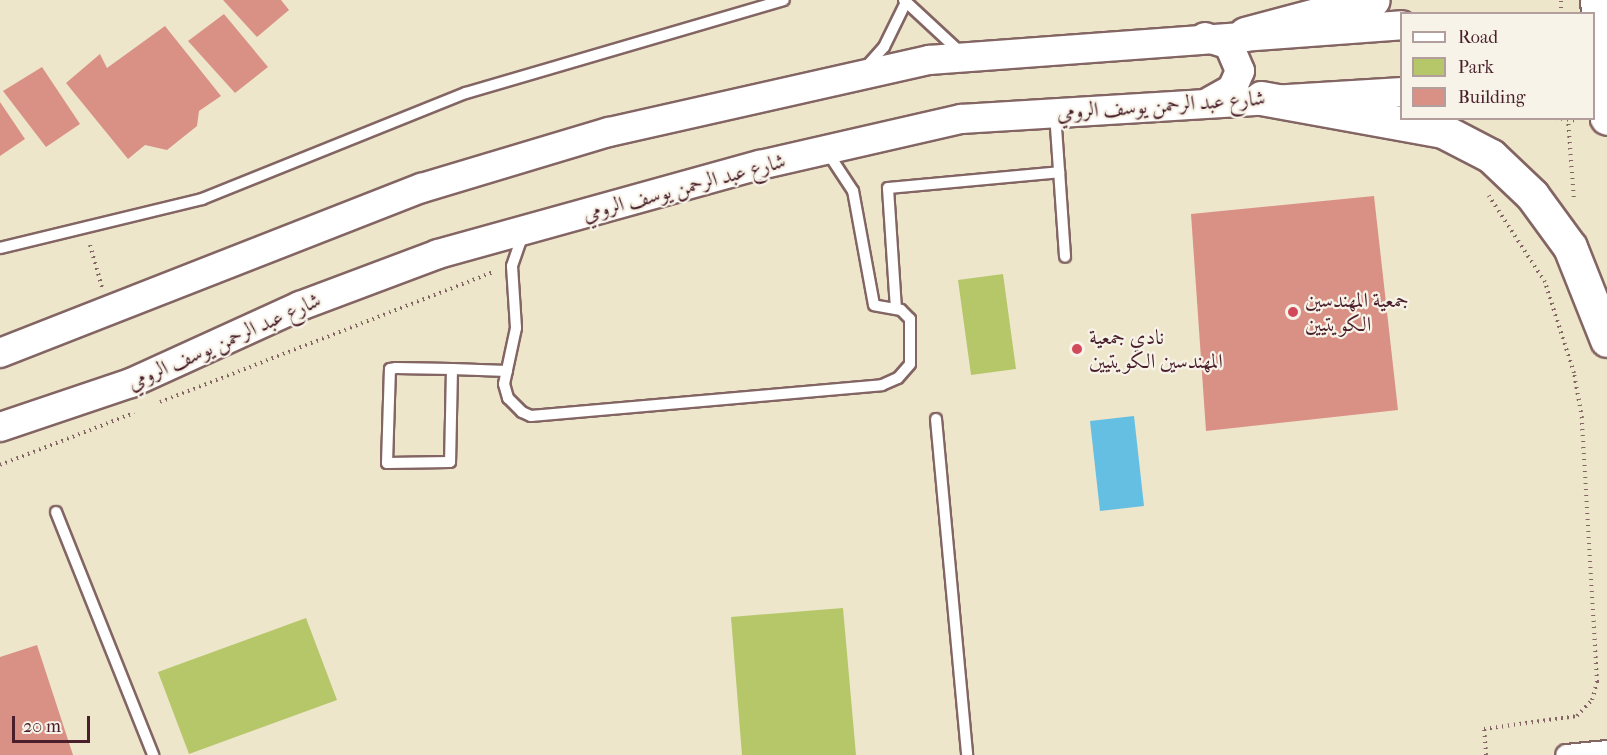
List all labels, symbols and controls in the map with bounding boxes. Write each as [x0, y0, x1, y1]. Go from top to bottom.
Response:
legend [1400, 12, 1595, 120]
text: Road [1458, 27, 1498, 48]
text: Park [1458, 57, 1494, 78]
street label: شارع عبد الرحمن يوسف الرومي [1056, 85, 1266, 125]
text: Building [1458, 87, 1525, 108]
street label: شارع عبد الرحمن يوسف الرومي [580, 148, 788, 226]
street label: شارع عبد الرحمن يوسف الرومي [123, 287, 325, 395]
place label: جمعية المهندسين الكويتيين [1305, 287, 1409, 337]
marker: جمعية المهندسين الكويتيين [1286, 305, 1300, 319]
place label: نادي جمعية المهندسين الكويتيين [1089, 324, 1223, 374]
marker: نادي جمعية المهندسين الكويتيين [1070, 342, 1084, 356]
scale bar [15, 704, 93, 742]
text: 20 m [23, 716, 61, 737]

